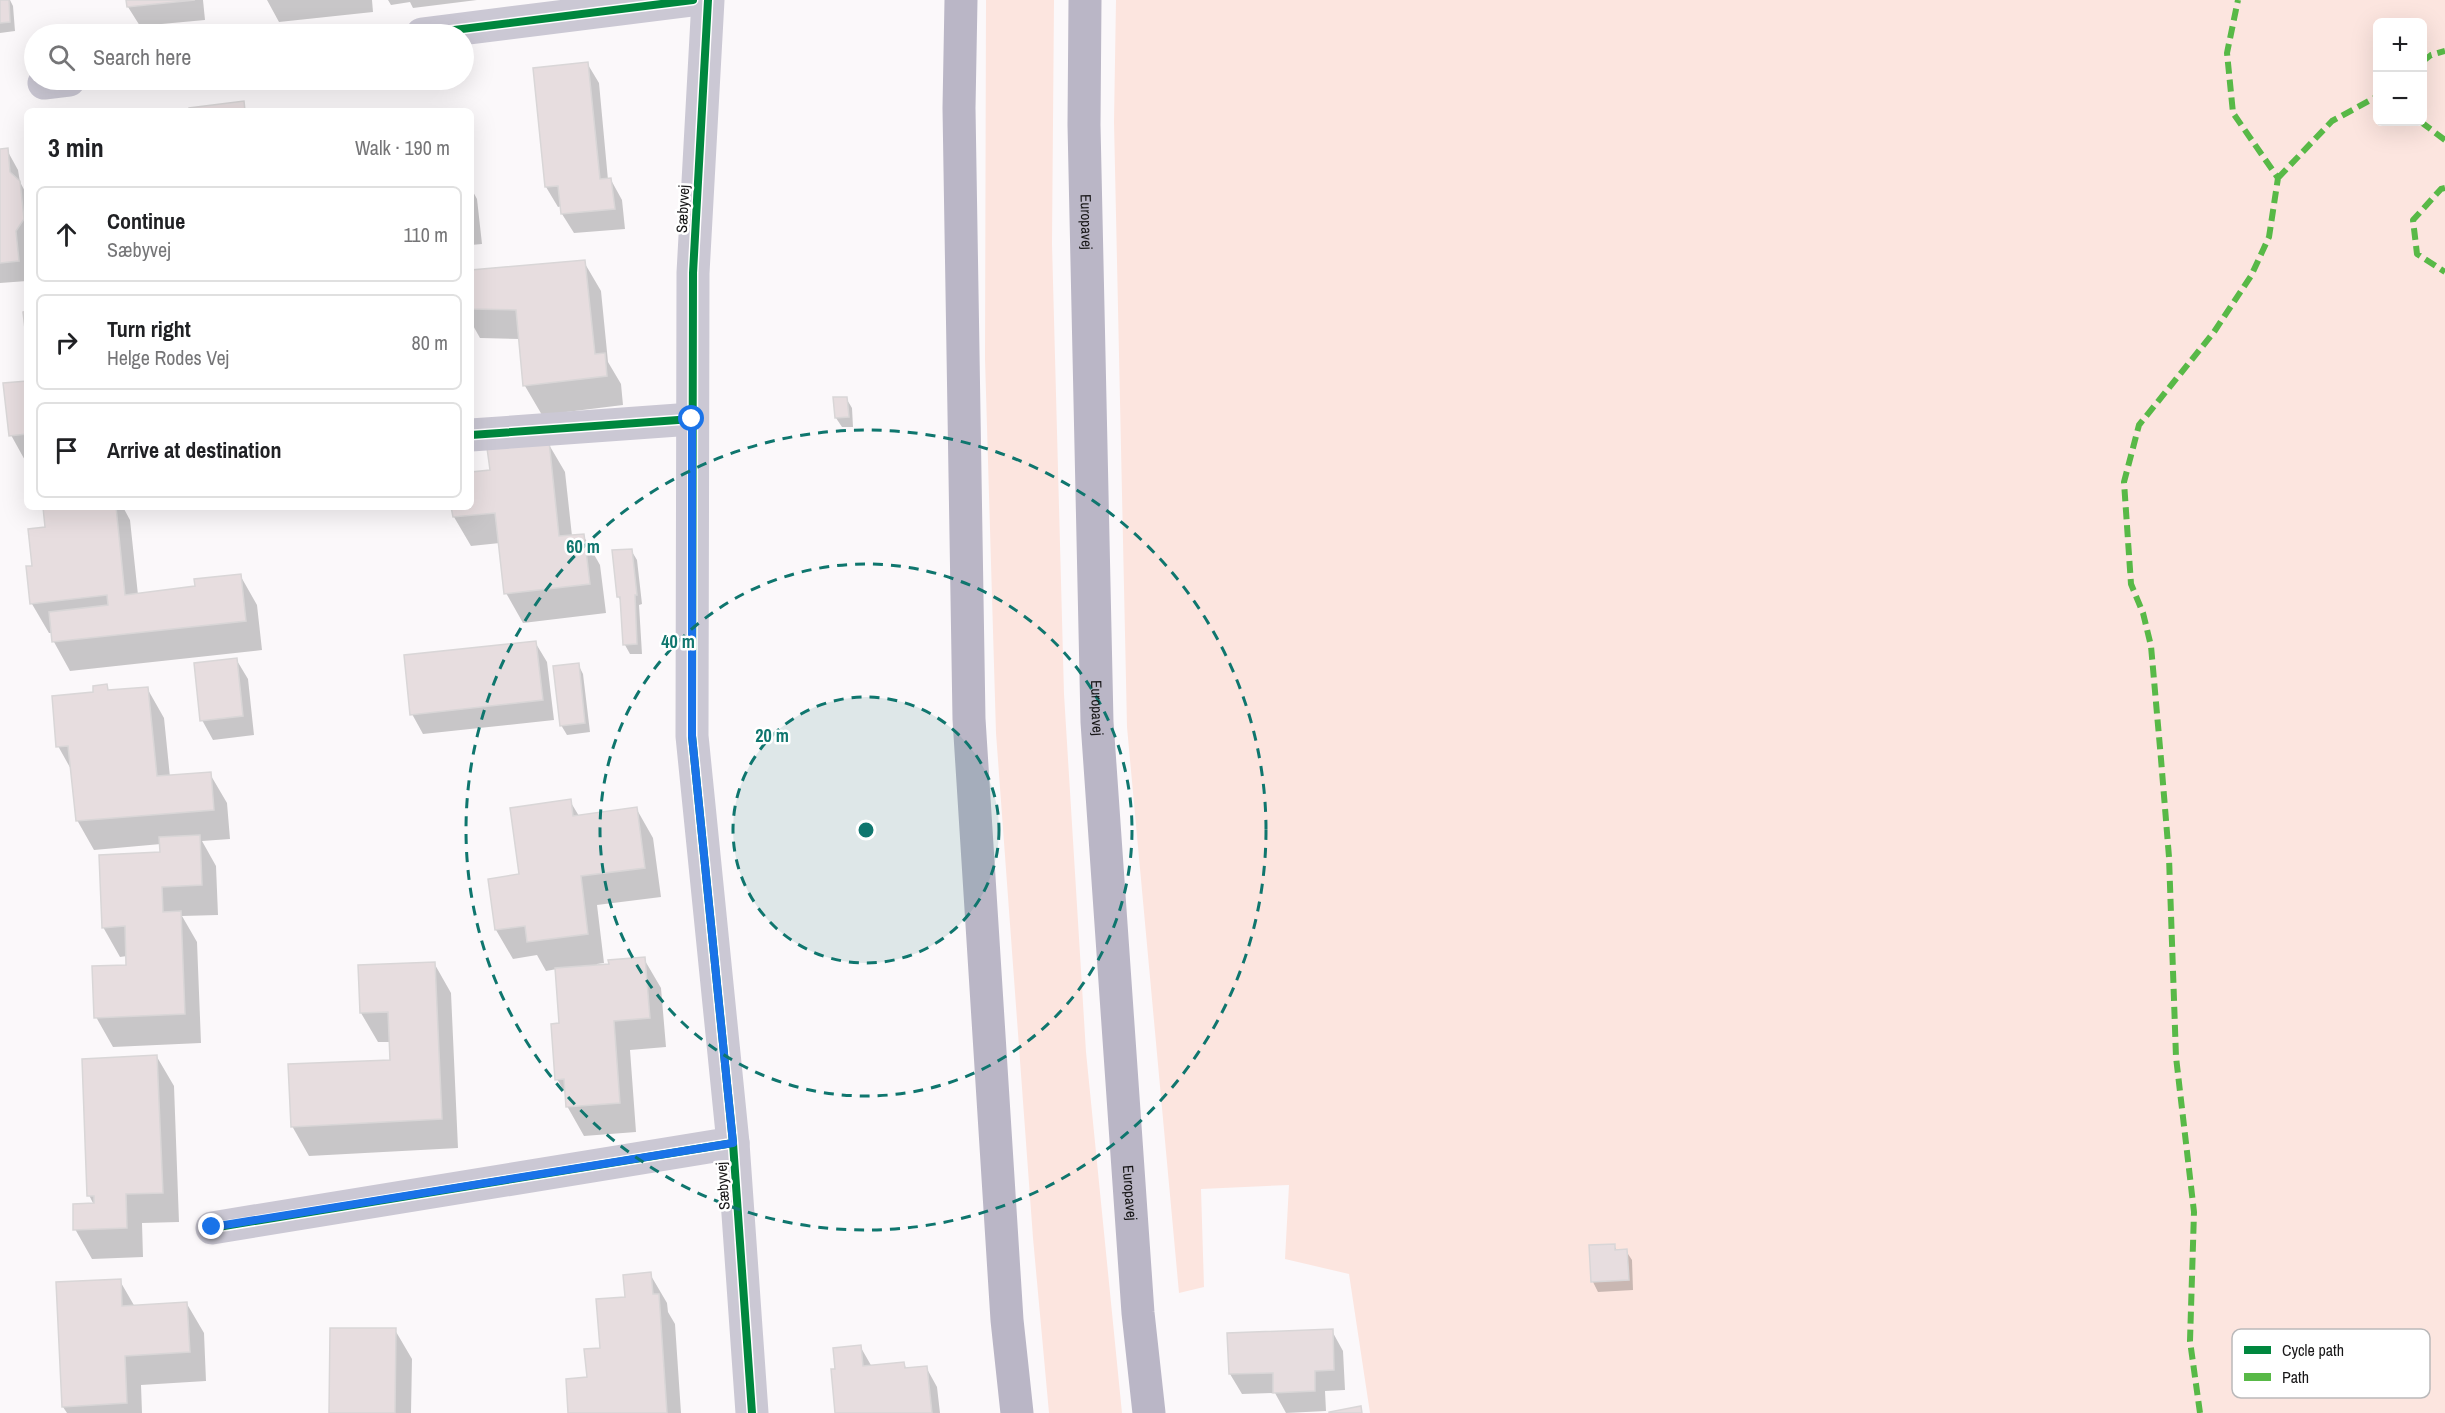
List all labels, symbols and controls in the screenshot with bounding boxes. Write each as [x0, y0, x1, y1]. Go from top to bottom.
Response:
map controls [2373, 18, 2427, 126]
button: + [2373, 18, 2427, 72]
search box [24, 24, 474, 90]
icon: search [45, 41, 78, 74]
text: Search here [93, 42, 191, 72]
button: − [2373, 72, 2427, 126]
text: 3 min [48, 130, 104, 165]
text: Walk · 190 m [355, 134, 450, 161]
street label: Sæbyvej [671, 185, 694, 233]
street label: Europavej [1076, 194, 1098, 250]
text: Continue [107, 206, 185, 236]
icon: ahead [50, 218, 83, 251]
text: 110 m [404, 221, 448, 248]
text: Sæbyvej [107, 236, 171, 263]
text: Turn right [107, 314, 191, 344]
icon: right [50, 326, 83, 359]
text: 80 m [412, 329, 448, 356]
text: Helge Rodes Vej [107, 344, 229, 371]
route start [678, 405, 704, 431]
icon: arrive [50, 434, 83, 467]
text: Arrive at destination [107, 435, 281, 465]
text: 60 m [566, 534, 600, 559]
text: 40 m [661, 629, 695, 654]
street label: Europavej [1086, 680, 1109, 736]
text: 20 m [755, 723, 789, 748]
centre of rings [856, 820, 876, 840]
street label: Sæbyvej [710, 1161, 735, 1211]
street label: Europavej [1118, 1164, 1143, 1221]
route end [198, 1213, 224, 1239]
legend [2232, 1329, 2430, 1398]
text: Cycle path [2282, 1339, 2344, 1361]
text: Path [2282, 1366, 2309, 1388]

